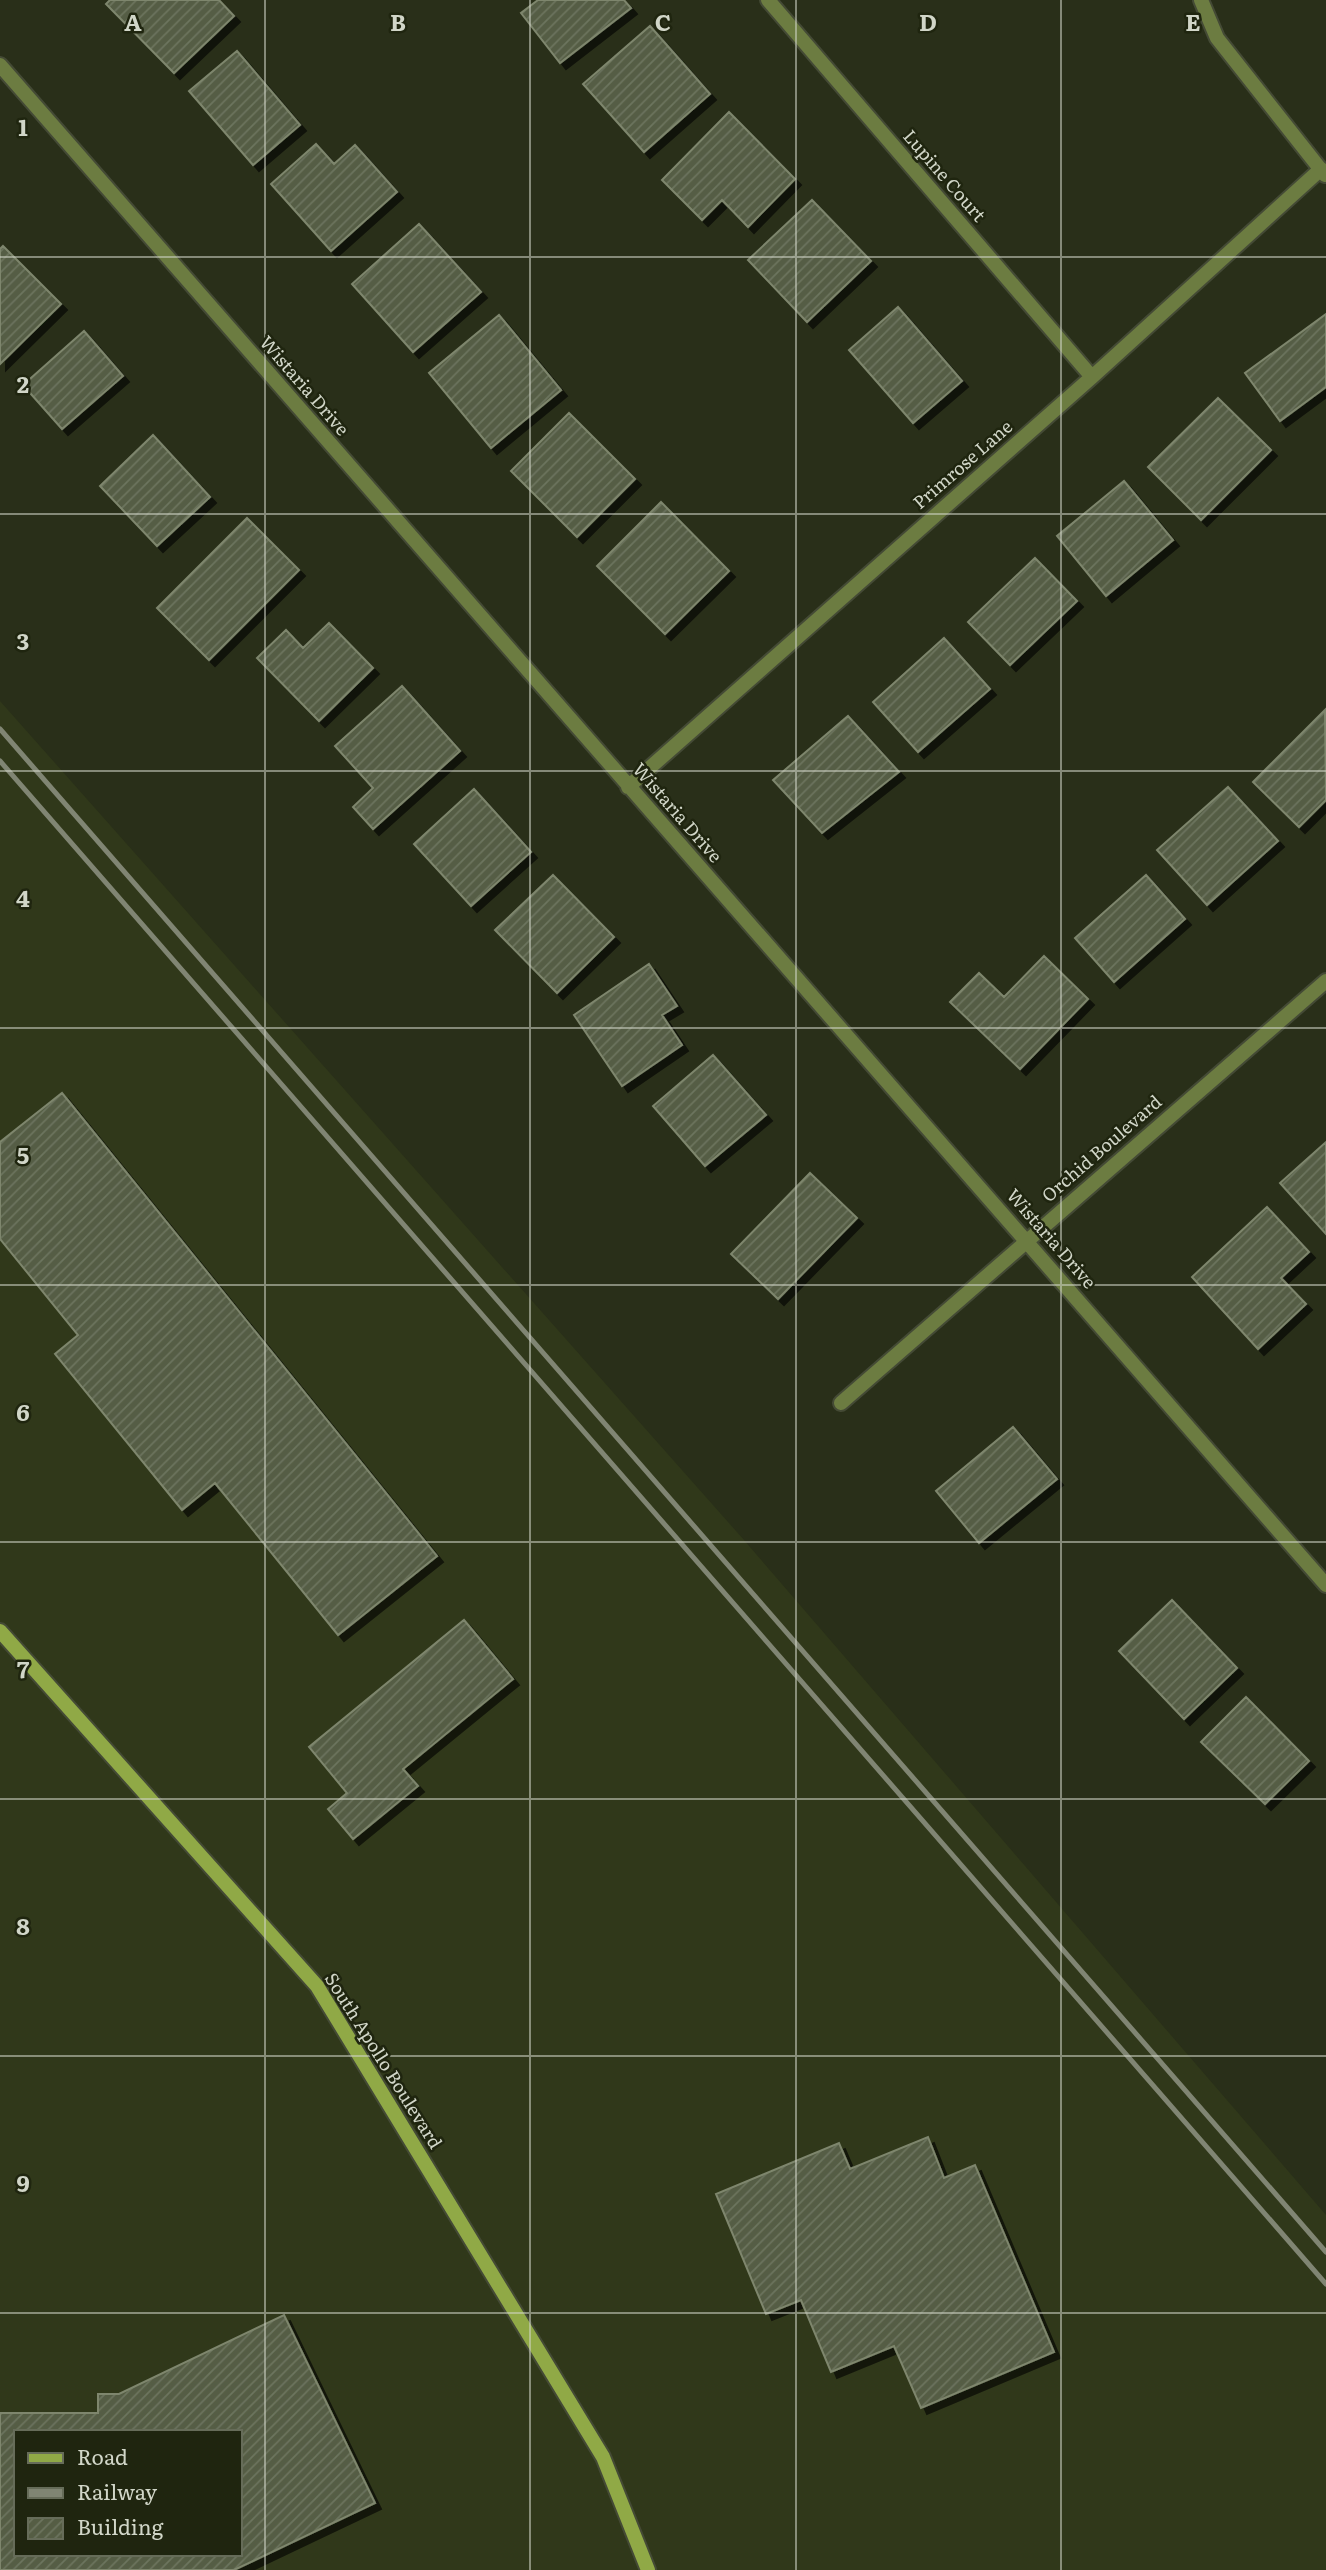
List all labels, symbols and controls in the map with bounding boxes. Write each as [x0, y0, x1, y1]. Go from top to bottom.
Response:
text: A [124, 4, 142, 38]
text: B [390, 4, 406, 38]
text: C [655, 4, 671, 38]
text: D [919, 4, 937, 38]
text: E [1185, 4, 1201, 38]
text: 1 [18, 109, 28, 143]
street label: Lupine Court [897, 123, 993, 228]
street label: Wistaria Drive [254, 329, 356, 441]
text: 2 [17, 366, 29, 400]
street label: Primrose Lane [906, 413, 1018, 515]
text: 3 [17, 623, 29, 657]
street label: Wistaria Drive [627, 756, 729, 868]
text: 4 [16, 880, 30, 914]
street label: Orchid Boulevard [1035, 1088, 1167, 1208]
text: 5 [17, 1137, 29, 1171]
street label: Wistaria Drive [1001, 1182, 1103, 1294]
text: 6 [16, 1394, 30, 1428]
text: 7 [17, 1651, 30, 1685]
text: 8 [16, 1908, 30, 1942]
street label: South Apollo Boulevard [319, 1967, 450, 2153]
text: 9 [16, 2165, 30, 2199]
legend [14, 2430, 242, 2556]
text: Road [77, 2440, 128, 2471]
text: Railway [77, 2475, 158, 2506]
text: Building [77, 2510, 164, 2541]

